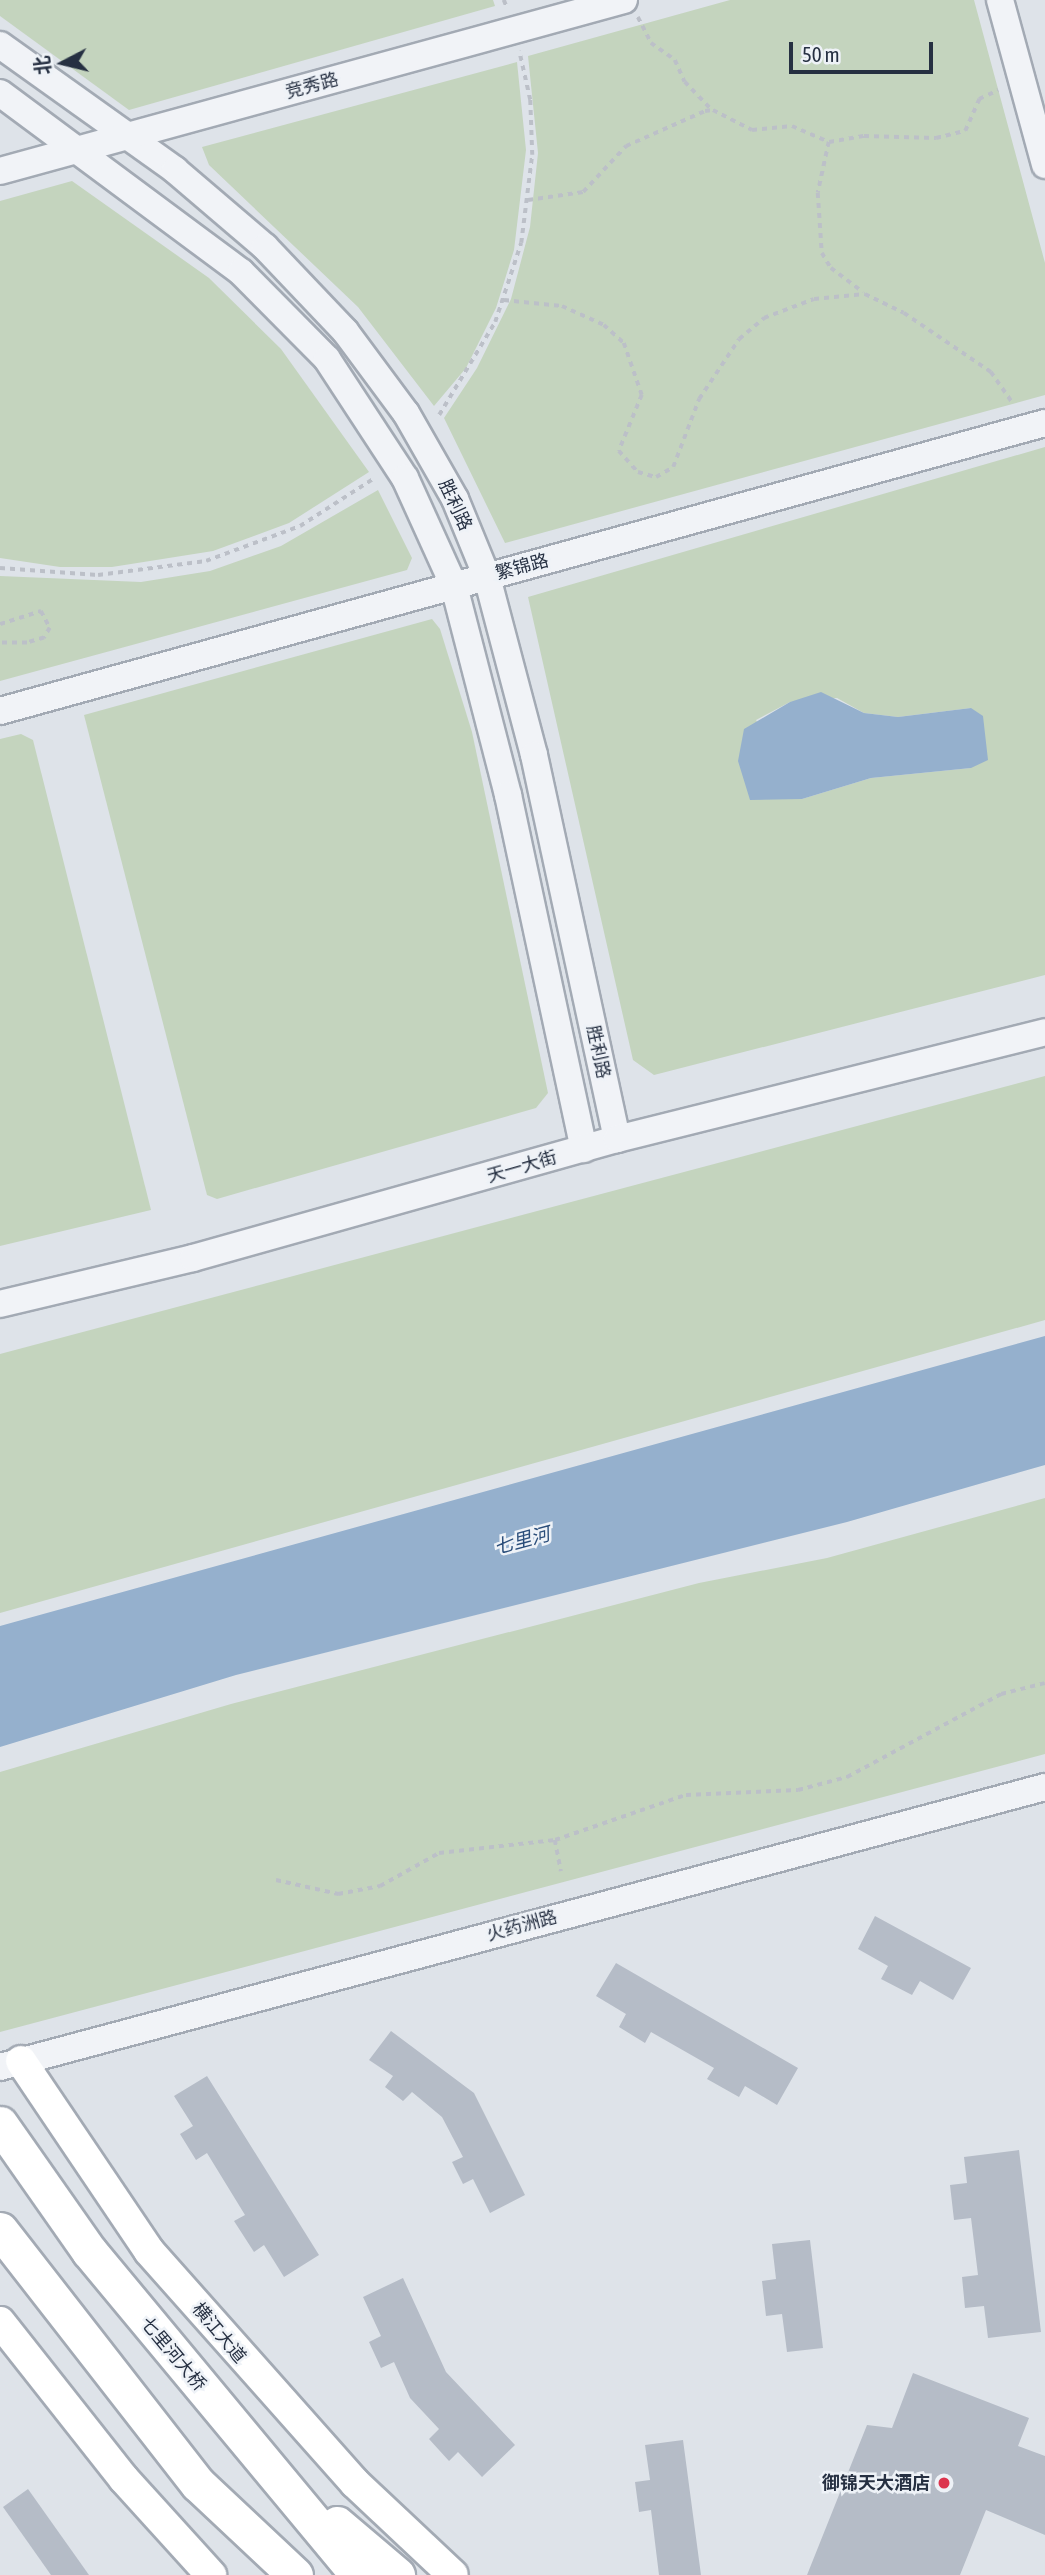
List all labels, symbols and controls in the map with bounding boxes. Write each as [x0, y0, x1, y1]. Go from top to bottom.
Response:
north arrow [28, 28, 98, 98]
scale bar [793, 28, 936, 72]
text: 50 m [802, 42, 840, 66]
text: 北 [30, 55, 54, 76]
street label: 竞秀路 [283, 69, 341, 103]
street label: 胜利路 [434, 476, 476, 534]
street label: 繁锦路 [493, 550, 551, 584]
street label: 胜利路 [582, 1023, 614, 1081]
street label: 天一大街 [484, 1147, 560, 1187]
water label: 七里河 [492, 1523, 552, 1559]
street label: 火药洲路 [484, 1906, 560, 1946]
street label: 横江大道 [188, 2298, 250, 2368]
street label: 七里河大桥 [136, 2313, 210, 2395]
place label: 御锦天大酒店 [822, 2472, 930, 2494]
marker: 御锦天大酒店 [936, 2475, 952, 2491]

